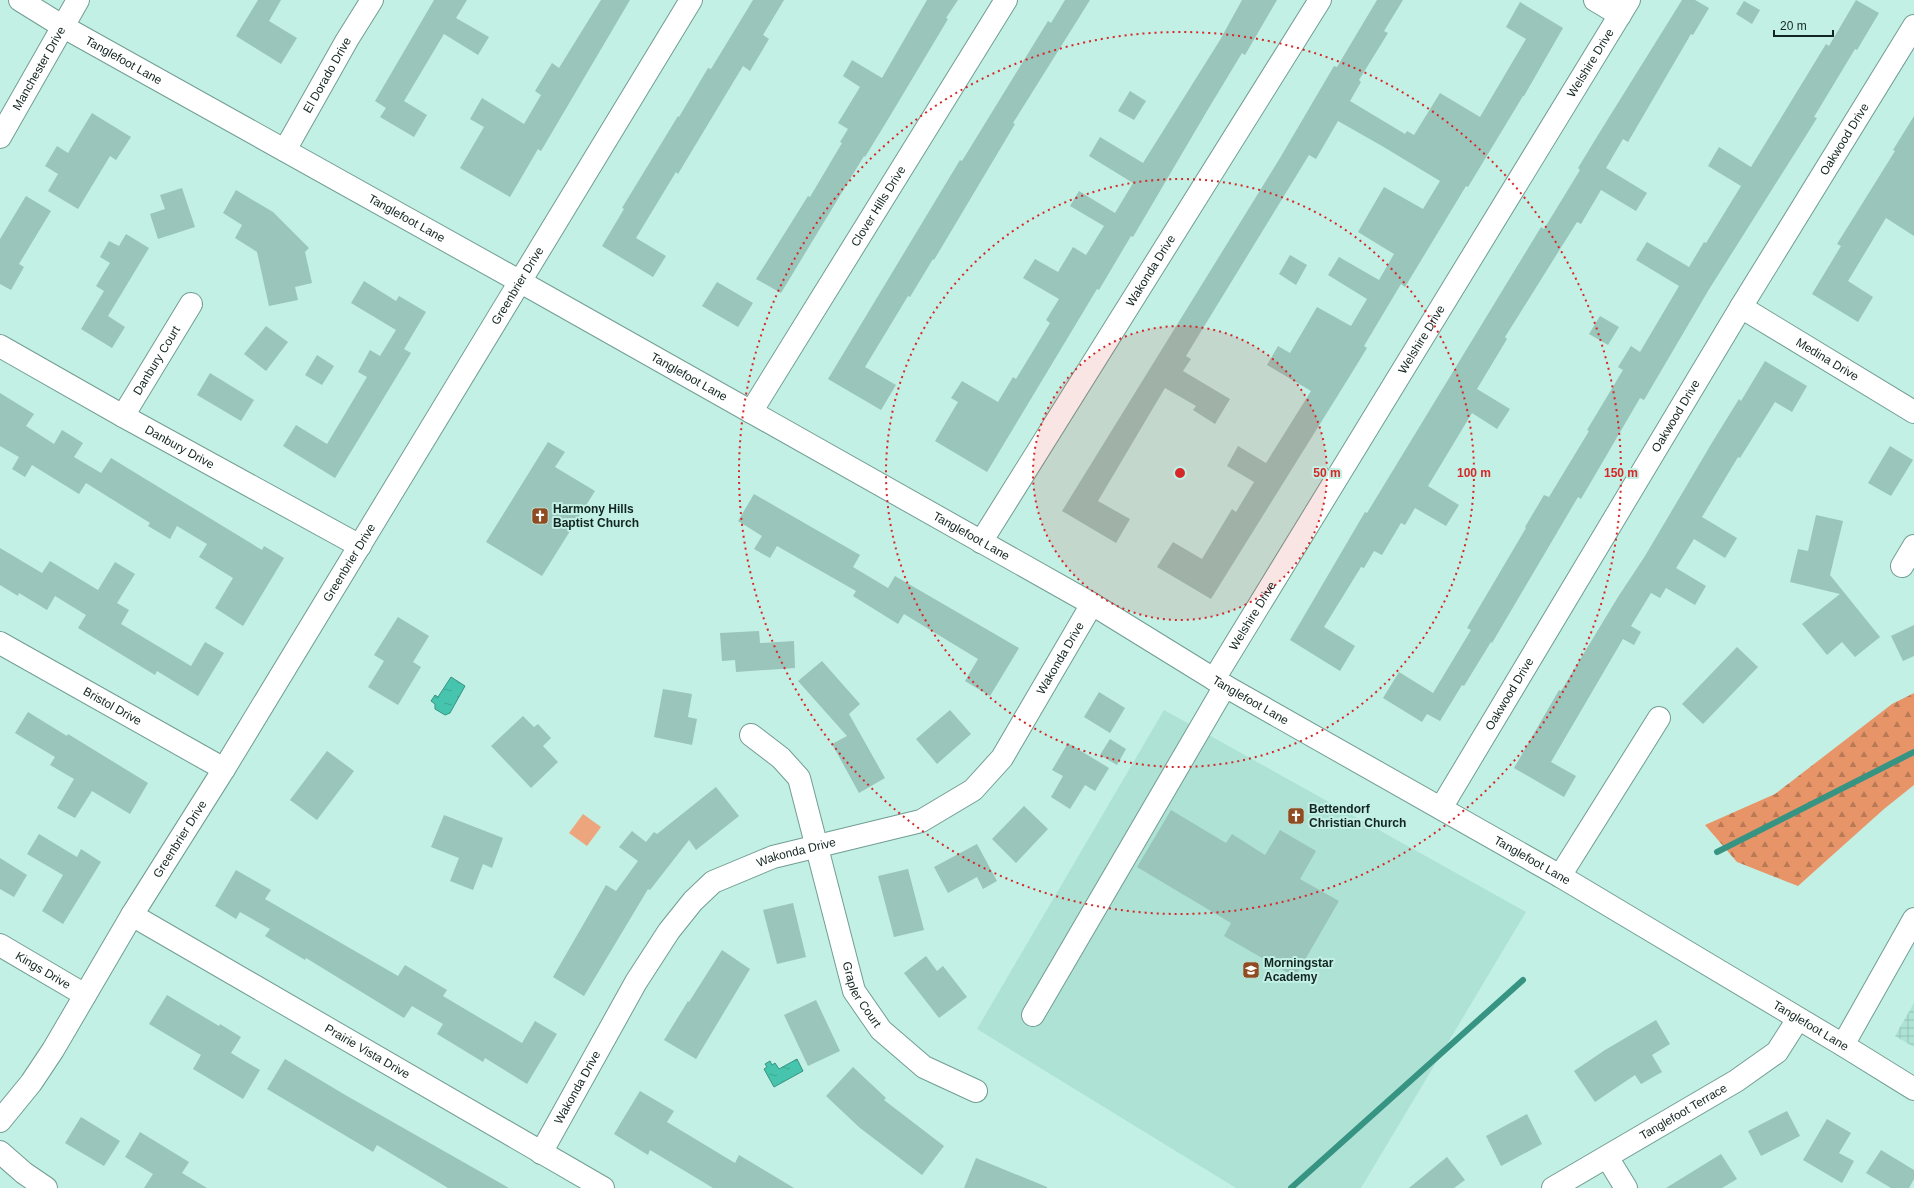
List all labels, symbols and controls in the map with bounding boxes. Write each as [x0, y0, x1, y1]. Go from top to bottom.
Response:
scale bar [1774, 12, 1833, 38]
text: 20 m [1780, 19, 1807, 33]
street label: Manchester Drive [10, 24, 69, 113]
street label: Welshire Drive [1564, 26, 1617, 100]
street label: Tanglefoot Lane [83, 33, 165, 88]
street label: El Dorado Drive [300, 34, 354, 115]
street label: Oakwood Drive [1817, 100, 1872, 178]
street label: Clover Hills Drive [848, 163, 909, 249]
street label: Tanglefoot Lane [366, 191, 448, 245]
street label: Wakonda Drive [1123, 232, 1178, 309]
street label: Greenbrier Drive [488, 244, 547, 327]
street label: Welshire Drive [1395, 302, 1448, 376]
street label: Danbury Court [130, 323, 183, 397]
street label: Medina Drive [1793, 335, 1862, 384]
street label: Tanglefoot Lane [648, 350, 730, 404]
street label: Oakwood Drive [1649, 377, 1703, 455]
street label: Danbury Drive [142, 422, 217, 472]
centre of rings [1173, 466, 1187, 480]
text: 50 m [1313, 466, 1341, 480]
text: 100 m [1457, 466, 1491, 480]
text: 150 m [1604, 466, 1638, 480]
place label: Harmony Hills Baptist Church [553, 502, 639, 530]
church icon: Harmony Hills Baptist Church [530, 506, 550, 526]
street label: Tanglefoot Lane [931, 509, 1012, 563]
street label: Greenbrier Drive [320, 521, 378, 604]
street label: Welshire Drive [1226, 579, 1279, 653]
street label: Wakonda Drive [1034, 619, 1087, 697]
street label: Oakwood Drive [1482, 655, 1537, 733]
street label: Tanglefoot Lane [1210, 673, 1291, 728]
street label: Bristol Drive [81, 684, 144, 728]
street label: Greenbrier Drive [150, 797, 210, 880]
place label: Bettendorf Christian Church [1309, 802, 1406, 830]
church icon: Bettendorf Christian Church [1286, 806, 1306, 826]
street label: Tanglefoot Lane [1492, 833, 1573, 888]
street label: Wakonda Drive [754, 835, 838, 870]
street label: Kings Drive [13, 949, 73, 992]
place label: Morningstar Academy [1264, 956, 1334, 984]
street label: Grapler Court [840, 960, 884, 1031]
school or university icon: Morningstar Academy [1241, 960, 1261, 980]
street label: Tanglefoot Lane [1770, 998, 1851, 1054]
street label: Prairie Vista Drive [322, 1021, 413, 1082]
street label: Wakonda Drive [551, 1048, 604, 1127]
street label: Tanglefoot Terrace [1637, 1081, 1730, 1143]

